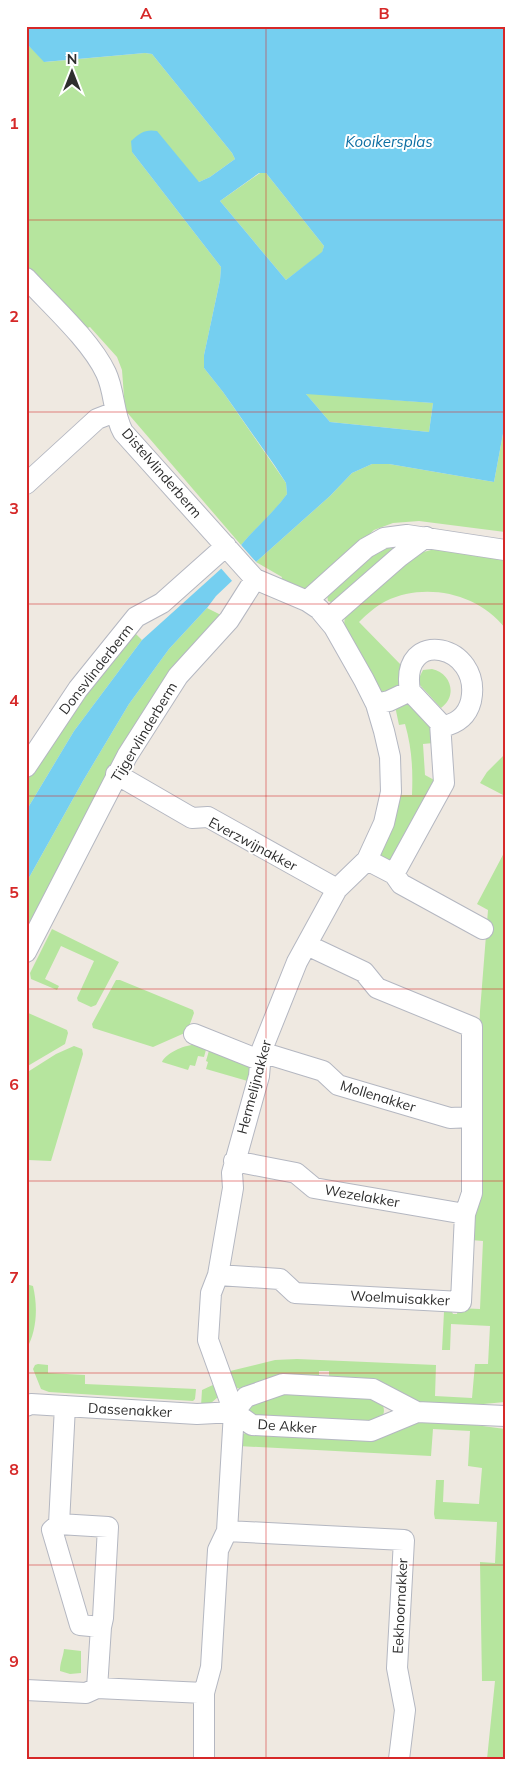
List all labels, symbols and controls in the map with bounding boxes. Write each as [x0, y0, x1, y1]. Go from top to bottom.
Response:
text: A [140, 3, 152, 23]
text: B [378, 3, 390, 23]
north arrow [48, 48, 98, 98]
text: N [67, 50, 77, 68]
text: 1 [9, 113, 19, 133]
water label: Kooikersplas [345, 132, 433, 151]
text: 2 [9, 306, 19, 326]
street label: Distelvlinderberm [118, 424, 206, 522]
text: 3 [9, 498, 19, 518]
street label: Donsvlinderberm [55, 620, 137, 718]
street label: Tijgervlinderberm [107, 679, 181, 785]
text: 4 [9, 690, 19, 710]
street label: Everzwijnakker [206, 813, 301, 875]
text: 5 [9, 882, 19, 902]
street label: Hermelijnakker [233, 1037, 275, 1136]
text: 6 [9, 1074, 19, 1094]
street label: Mollenakker [338, 1076, 419, 1116]
street label: Wezelakker [323, 1181, 402, 1212]
text: 7 [9, 1267, 19, 1287]
street label: Woelmuisakker [350, 1286, 451, 1310]
street label: Dassenakker [88, 1399, 173, 1421]
street label: De Akker [257, 1415, 318, 1437]
text: 8 [9, 1459, 19, 1479]
street label: Eekhoornakker [389, 1557, 412, 1654]
text: 9 [9, 1651, 19, 1671]

